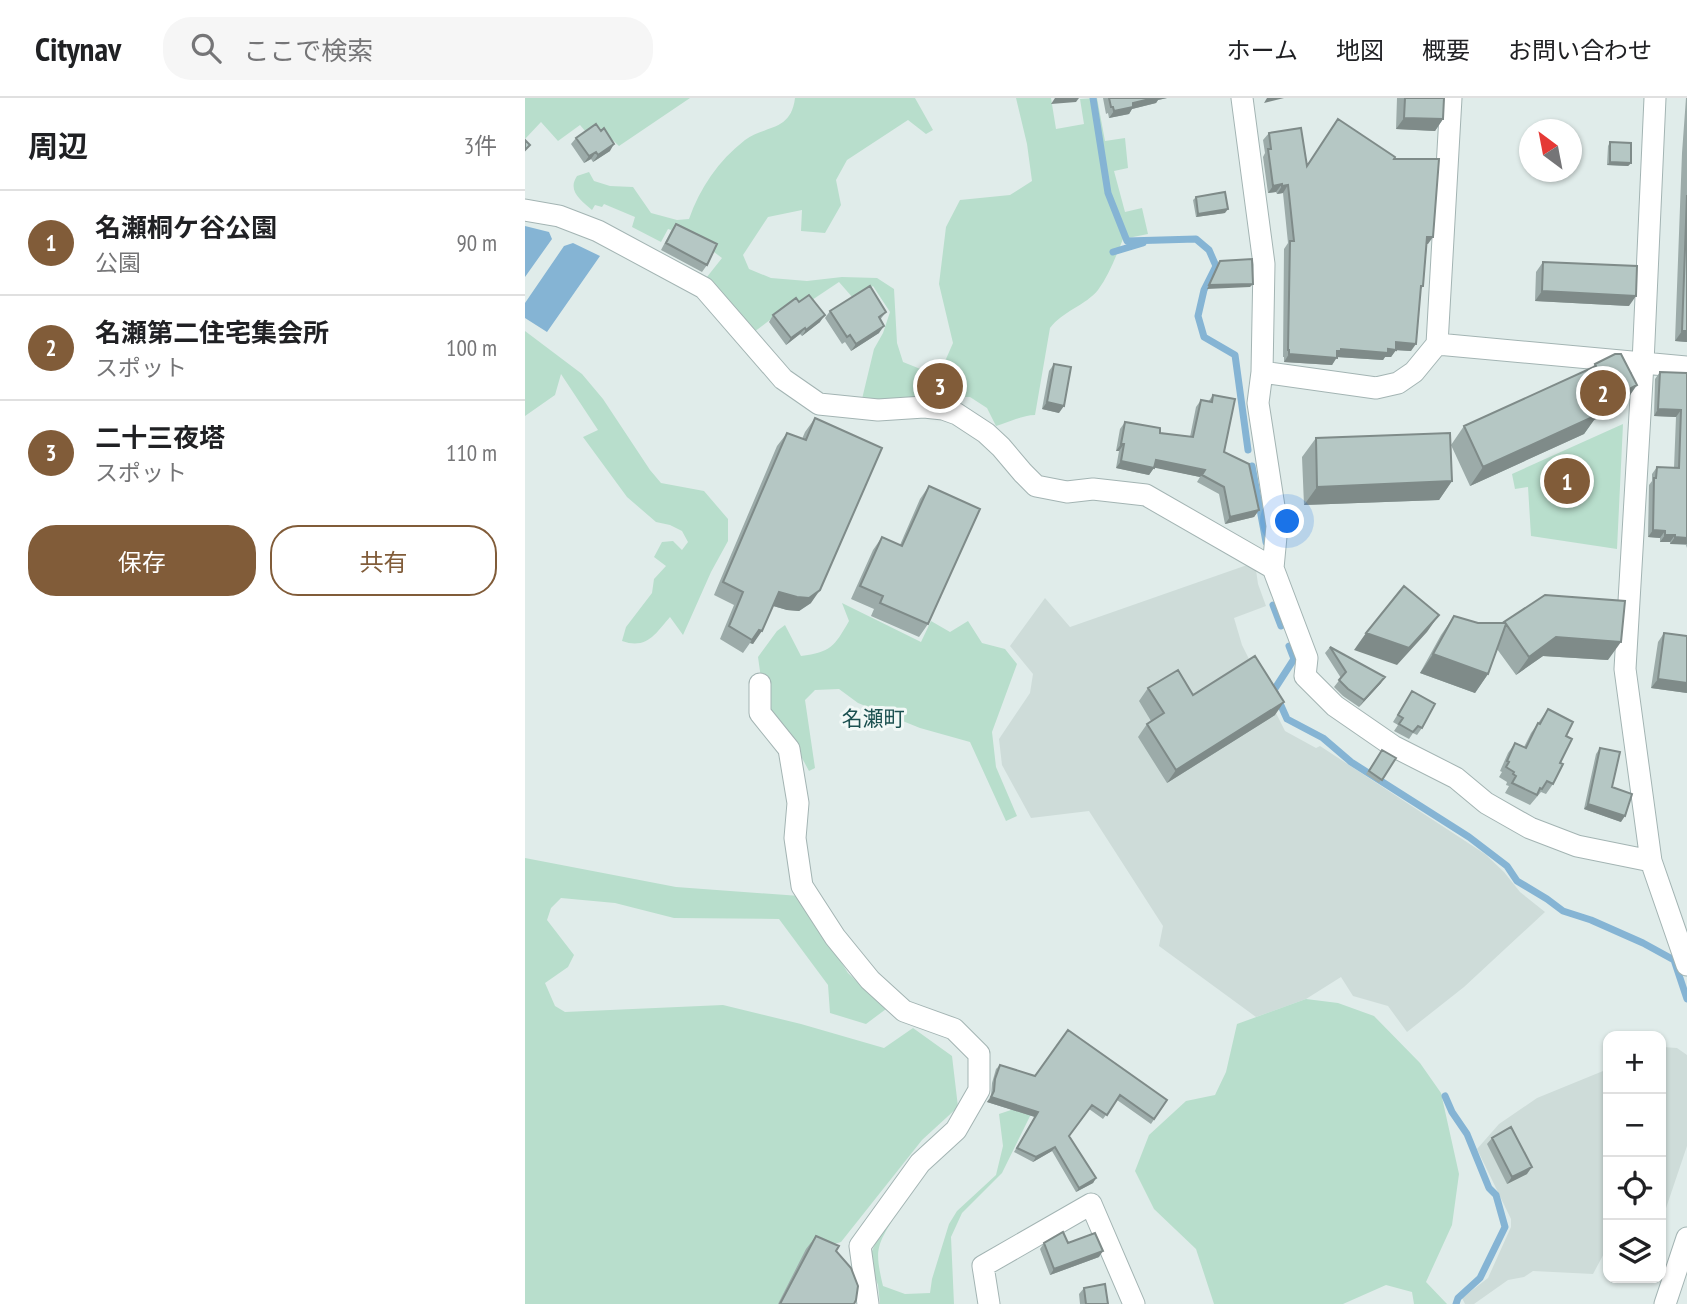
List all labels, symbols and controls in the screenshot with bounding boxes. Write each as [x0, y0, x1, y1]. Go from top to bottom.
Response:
search box [163, 17, 653, 80]
text: Citynav [35, 27, 121, 70]
icon: search [187, 29, 225, 67]
text: ここで検索 [243, 34, 373, 67]
text: ホーム [1227, 35, 1298, 66]
text: 地図 [1336, 35, 1384, 66]
text: 概要 [1422, 35, 1470, 66]
text: お問い合わせ [1508, 35, 1652, 66]
north arrow [1519, 119, 1582, 182]
text: 周辺 [28, 126, 88, 165]
text: 3件 [464, 131, 497, 160]
text: 名瀬桐ケ谷公園 [95, 211, 277, 244]
text: 1 [46, 228, 57, 257]
text: 90 m [456, 228, 497, 257]
text: 公園 [95, 248, 141, 277]
text: 名瀬第二住宅集会所 [95, 316, 329, 349]
text: 2 [46, 333, 57, 362]
text: 100 m [446, 333, 497, 362]
text: スポット [95, 353, 187, 382]
pin: 3 [917, 360, 963, 412]
pin: 2 [1580, 367, 1626, 419]
text: 二十三夜塔 [95, 421, 225, 454]
text: 3 [46, 438, 57, 467]
text: 110 m [446, 438, 497, 467]
pin: 1 [1544, 455, 1590, 507]
text: スポット [95, 458, 187, 487]
your location [1270, 504, 1304, 538]
button: 保存 [28, 525, 256, 596]
button: 共有 [270, 525, 497, 596]
district label: 名瀬町 [842, 705, 905, 732]
map controls [1603, 1031, 1666, 1283]
button: + [1603, 1031, 1666, 1094]
button: − [1603, 1094, 1666, 1157]
button: locate [1603, 1157, 1666, 1220]
button: layers [1603, 1220, 1666, 1283]

